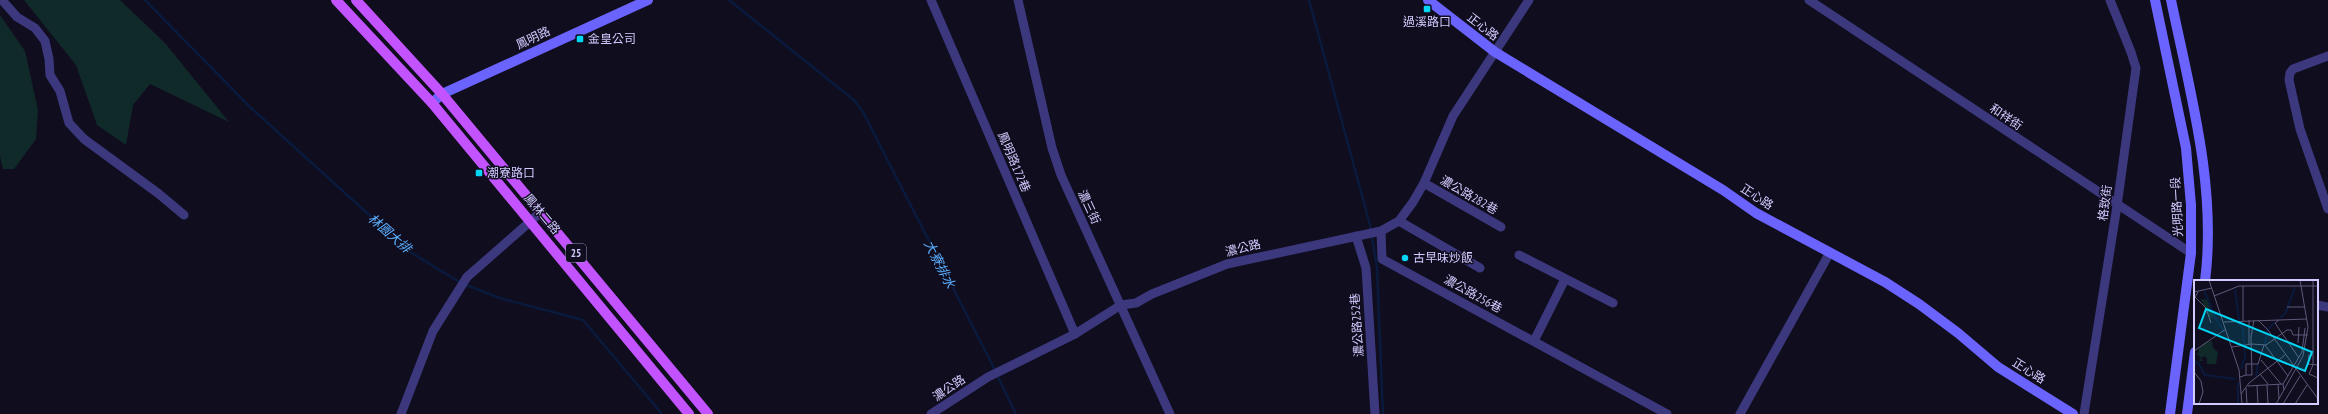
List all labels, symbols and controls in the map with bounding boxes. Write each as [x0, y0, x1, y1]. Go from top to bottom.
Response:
marker: 過溪路口 [1422, 4, 1432, 14]
street label: 正心路 [1465, 10, 1502, 44]
place label: 過溪路口 [1403, 14, 1451, 29]
street label: 鳳明路 [513, 23, 552, 52]
place label: 金皇公司 [588, 31, 636, 46]
marker: 金皇公司 [575, 34, 585, 44]
street label: 和祥街 [1987, 100, 2025, 133]
street label: 鳳明路172巷 [995, 129, 1034, 194]
place label: 潮寮路口 [487, 165, 535, 180]
marker: 潮寮路口 [474, 168, 484, 178]
street label: 濃公路282巷 [1438, 172, 1501, 217]
street label: 光明路一段 [2167, 177, 2186, 237]
street label: 正心路 [1738, 180, 1776, 213]
street label: 格致街 [2095, 184, 2114, 222]
street label: 濃三街 [1075, 187, 1104, 226]
street label: 鳳林二路 [521, 190, 564, 237]
water label: 林園大排 [364, 210, 416, 258]
street label: 濃公路 [1224, 236, 1262, 259]
water label: 大寮排水 [920, 237, 959, 292]
road number: 25 [566, 244, 586, 262]
place label: 古早味炒飯 [1413, 250, 1473, 265]
marker: 古早味炒飯 [1400, 253, 1410, 263]
street label: 濃公路256巷 [1442, 271, 1505, 316]
inset map [2194, 280, 2318, 404]
street label: 濃公路252巷 [1347, 292, 1366, 358]
street label: 正心路 [2010, 355, 2049, 386]
street label: 濃公路 [930, 371, 968, 404]

